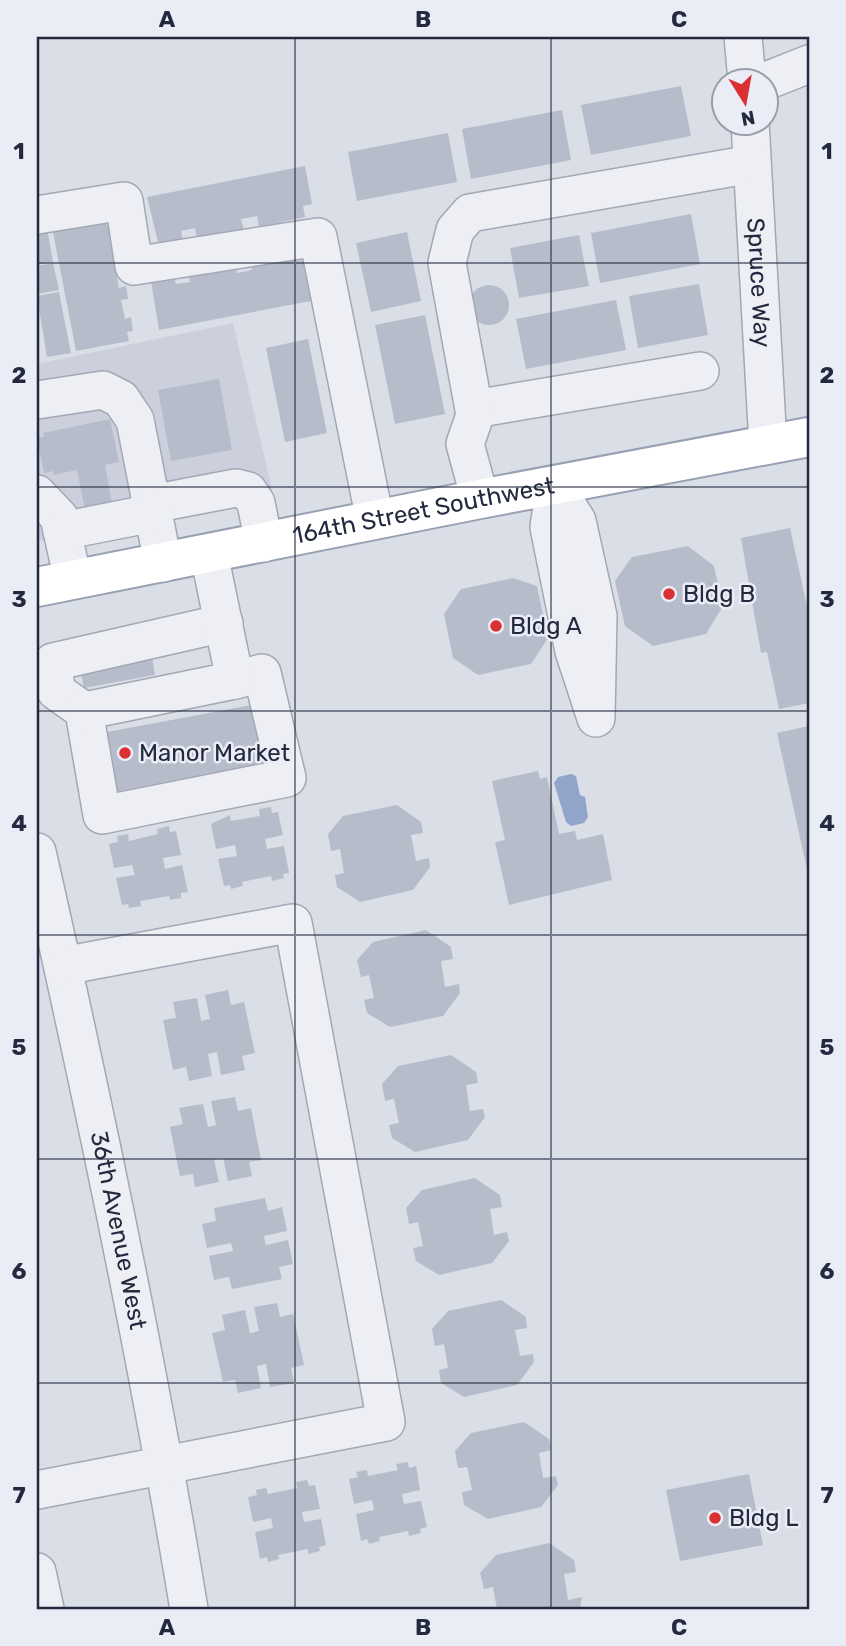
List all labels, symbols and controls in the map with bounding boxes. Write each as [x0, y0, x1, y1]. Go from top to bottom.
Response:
text: A [159, 5, 176, 33]
text: B [415, 5, 431, 33]
text: C [671, 5, 687, 33]
north arrow [710, 66, 780, 136]
text: N [739, 106, 757, 131]
text: 1 [13, 137, 25, 165]
text: 1 [821, 137, 833, 165]
street label: Spruce Way [741, 217, 777, 348]
text: 2 [12, 361, 26, 389]
text: 2 [820, 361, 834, 389]
street label: 164th Street Southwest [290, 471, 557, 550]
place label: Bldg B [683, 580, 755, 608]
text: 3 [11, 585, 27, 613]
text: 3 [819, 585, 835, 613]
marker: Bldg B [661, 586, 677, 602]
place label: Bldg A [510, 612, 582, 640]
marker: Bldg A [488, 618, 504, 634]
place label: Manor Market [139, 739, 290, 767]
marker: Manor Market [117, 745, 133, 761]
text: 4 [11, 809, 27, 837]
text: 4 [819, 809, 835, 837]
text: 5 [12, 1033, 27, 1061]
text: 5 [820, 1033, 835, 1061]
street label: 36th Avenue West [85, 1129, 152, 1332]
text: 6 [12, 1257, 27, 1285]
text: 6 [820, 1257, 835, 1285]
text: 7 [12, 1481, 26, 1509]
text: 7 [820, 1481, 834, 1509]
place label: Bldg L [729, 1504, 799, 1532]
marker: Bldg L [707, 1510, 723, 1526]
text: A [159, 1613, 176, 1641]
text: B [415, 1613, 431, 1641]
text: C [671, 1613, 687, 1641]

